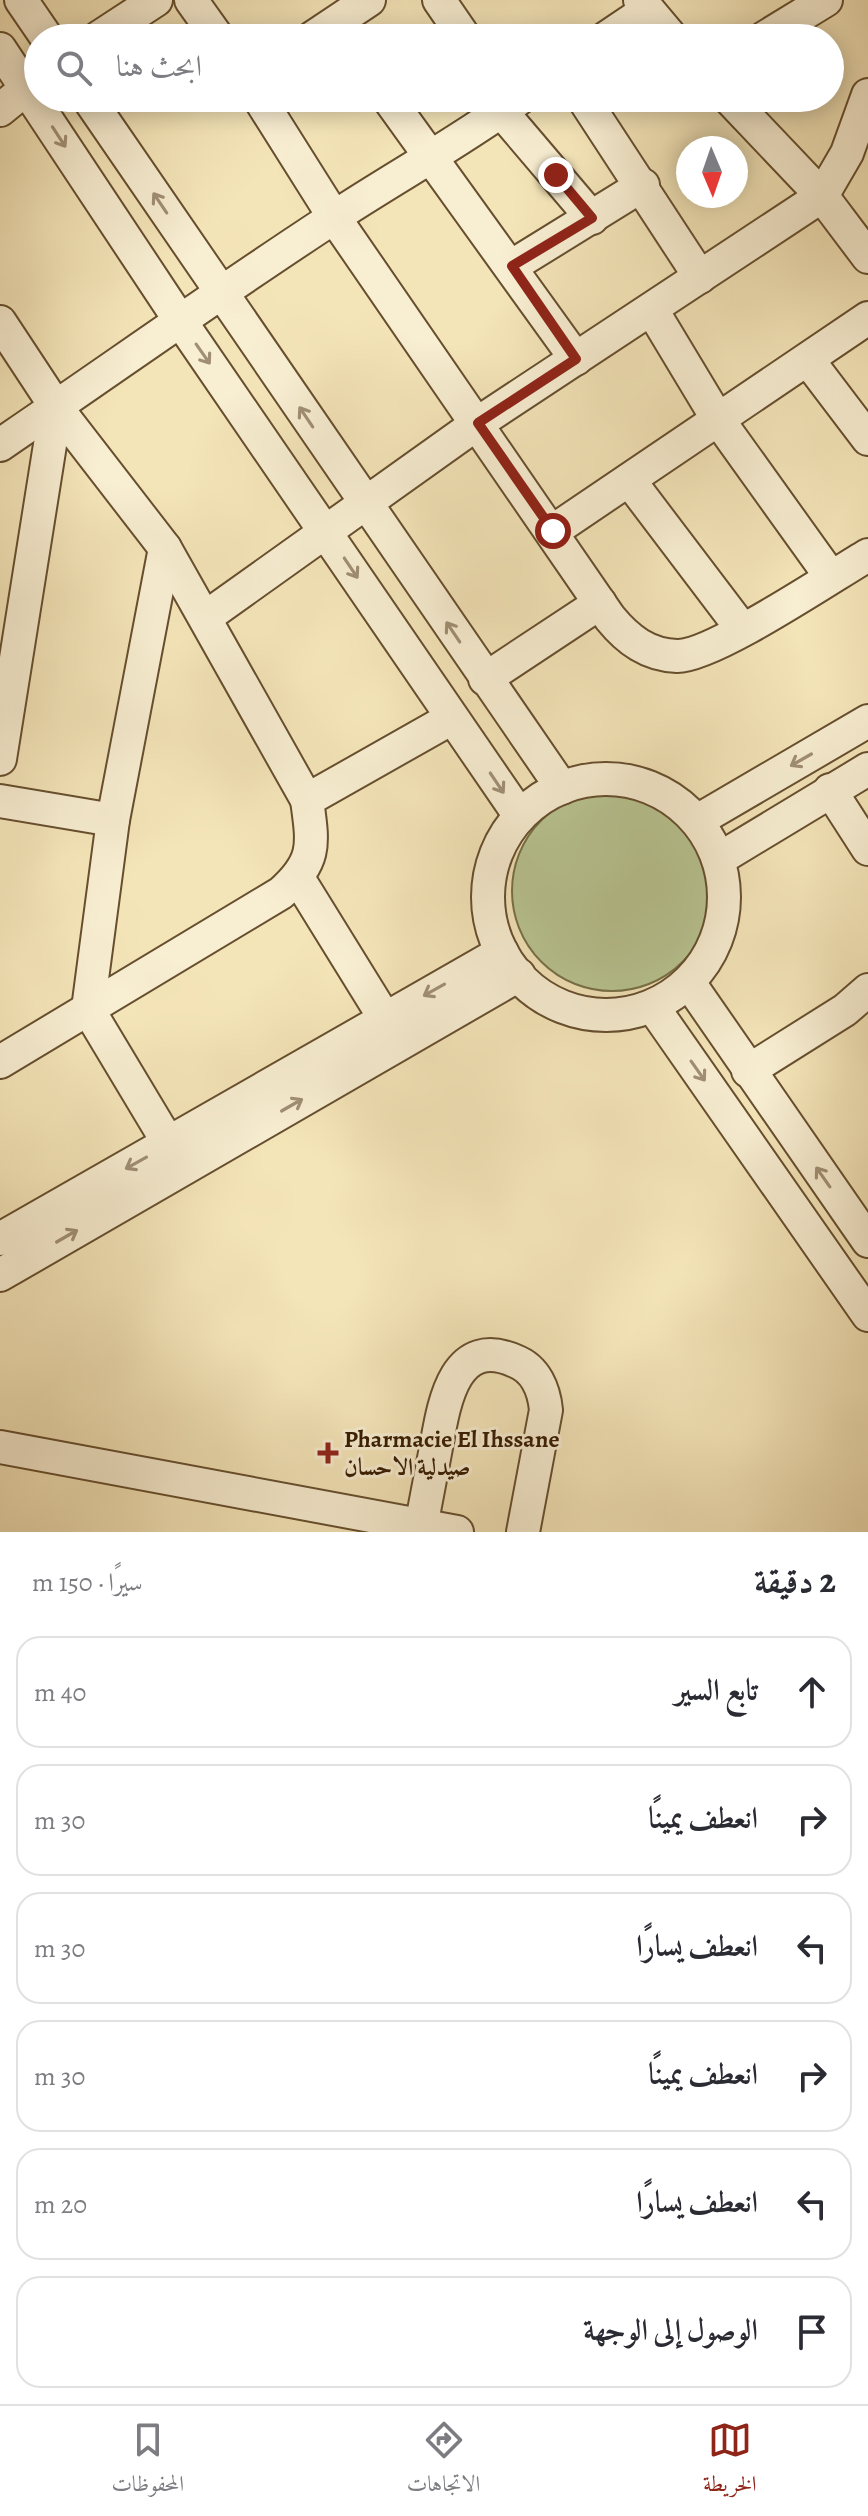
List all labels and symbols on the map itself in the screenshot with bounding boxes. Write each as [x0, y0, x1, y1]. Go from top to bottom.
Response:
one-way arrow [51, 126, 67, 148]
north arrow [676, 136, 748, 208]
route end [538, 157, 574, 193]
one-way arrow [152, 192, 168, 214]
one-way arrow [195, 342, 211, 364]
one-way arrow [298, 407, 314, 429]
route start [535, 513, 571, 549]
one-way arrow [343, 556, 359, 579]
one-way arrow [445, 621, 461, 643]
one-way arrow [790, 753, 813, 769]
one-way arrow [489, 771, 505, 793]
one-way arrow [422, 982, 446, 998]
one-way arrow [690, 1060, 706, 1082]
one-way arrow [280, 1097, 303, 1113]
one-way arrow [125, 1155, 149, 1171]
one-way arrow [815, 1167, 831, 1189]
one-way arrow [55, 1228, 79, 1243]
place label: Pharmacie El Ihssane صيدلية الاحسان [344, 1423, 560, 1483]
marker: Pharmacie El Ihssane صيدلية الاحسان [319, 1444, 337, 1462]

